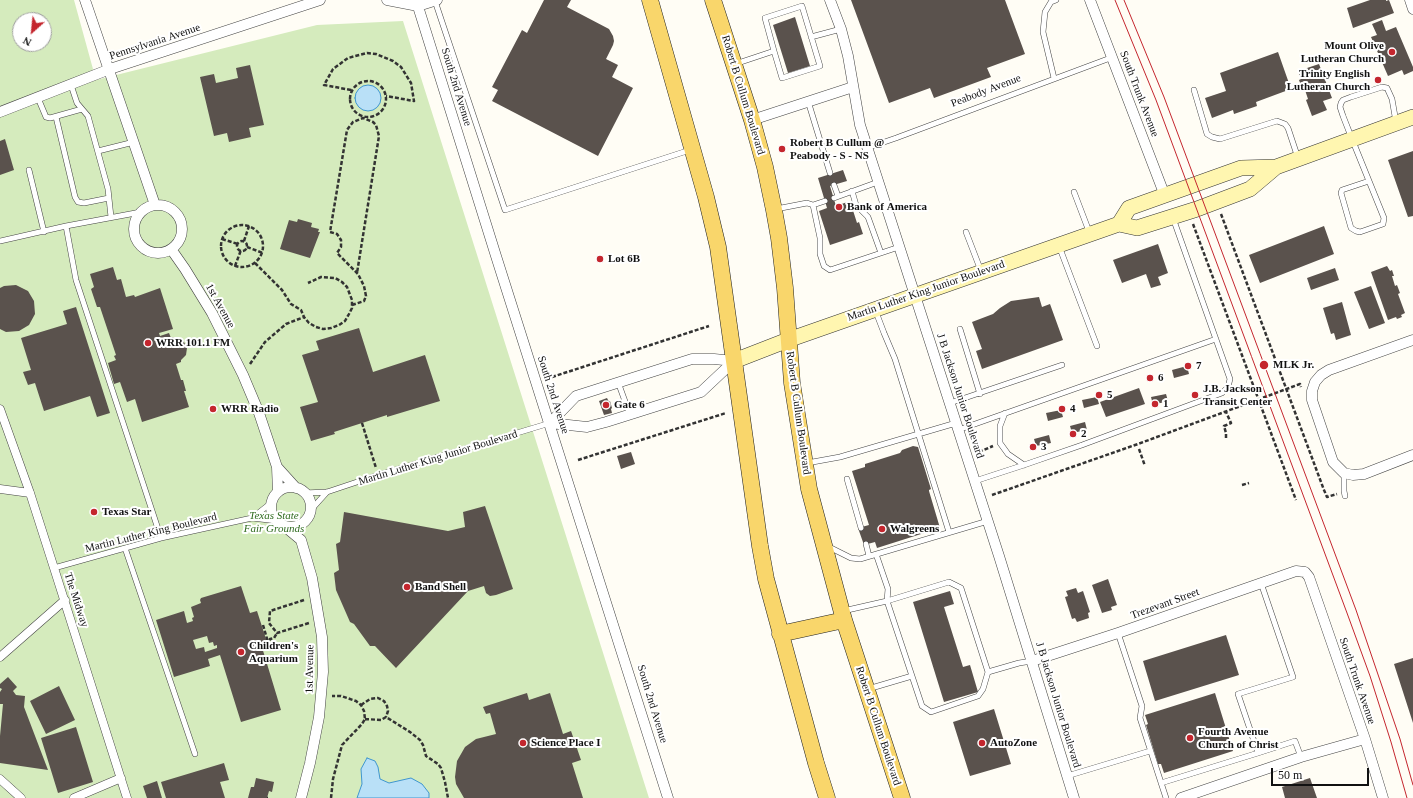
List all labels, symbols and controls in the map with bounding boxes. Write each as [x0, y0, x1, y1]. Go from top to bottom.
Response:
north arrow [12, 12, 52, 52]
street label: Pennsylvania Avenue [108, 21, 202, 63]
street label: Robert B Cullum Boulevard [719, 34, 767, 156]
text: N [21, 35, 33, 49]
place label: Mount Olive Lutheran Church [1301, 39, 1384, 65]
street label: South 2nd Avenue [438, 46, 474, 128]
marker: Mount Olive Lutheran Church [1387, 47, 1397, 57]
street label: South Trunk Avenue [1117, 49, 1161, 139]
place label: Trinity English Lutheran Church [1287, 67, 1370, 93]
street label: Peabody Avenue [949, 72, 1023, 110]
marker: Trinity English Lutheran Church [1373, 75, 1383, 85]
place label: Robert B Cullum @ Peabody - S - NS [790, 136, 884, 162]
marker: Robert B Cullum @ Peabody - S - NS [777, 144, 787, 154]
place label: Bank of America [847, 200, 927, 214]
marker: Bank of America [834, 202, 844, 212]
place label: Lot 6B [608, 252, 640, 266]
marker: Lot 6B [595, 254, 605, 264]
street label: Martin Luther King Junior Boulevard [846, 258, 1006, 324]
street label: 1st Avenue [202, 281, 238, 331]
street label: J B Jackson Junior Boulevard [934, 332, 986, 460]
place label: WRR 101.1 FM [156, 336, 230, 350]
marker: WRR 101.1 FM [143, 338, 153, 348]
street label: Robert B Cullum Boulevard [783, 351, 813, 475]
street label: South 2nd Avenue [534, 354, 572, 436]
place label: MLK Jr. [1273, 358, 1314, 372]
place label: 7 [1196, 359, 1202, 373]
marker: MLK Jr. [1258, 359, 1270, 371]
marker: 7 [1183, 361, 1193, 371]
place label: 6 [1158, 371, 1164, 385]
marker: 6 [1145, 373, 1155, 383]
place label: J.B. Jackson Transit Center [1203, 382, 1272, 408]
place label: 5 [1107, 388, 1112, 402]
marker: 5 [1094, 390, 1104, 400]
marker: J.B. Jackson Transit Center [1190, 390, 1200, 400]
place label: 1 [1163, 397, 1168, 411]
place label: Gate 6 [614, 398, 645, 412]
marker: 1 [1150, 399, 1160, 409]
marker: Gate 6 [601, 400, 611, 410]
place label: WRR Radio [221, 402, 279, 416]
place label: 4 [1070, 402, 1076, 416]
marker: WRR Radio [208, 404, 218, 414]
marker: 4 [1057, 404, 1067, 414]
street label: Martin Luther King Junior Boulevard [357, 427, 519, 489]
place label: 2 [1081, 427, 1086, 441]
marker: 2 [1068, 429, 1078, 439]
place label: 3 [1041, 440, 1046, 454]
marker: 3 [1028, 442, 1038, 452]
place label: Texas Star [102, 505, 151, 519]
marker: Texas Star [89, 507, 99, 517]
park label: Texas State Fair Grounds [244, 509, 304, 535]
street label: Martin Luther King Boulevard [84, 510, 218, 556]
place label: Walgreens [890, 522, 939, 536]
marker: Walgreens [877, 524, 887, 534]
street label: The Midway [61, 571, 91, 629]
place label: Band Shell [415, 580, 466, 594]
marker: Band Shell [402, 582, 412, 592]
street label: Trezevant Street [1129, 585, 1201, 623]
street label: South Trunk Avenue [1336, 636, 1378, 726]
place label: Children's Aquarium [249, 639, 298, 665]
street label: J B Jackson Junior Boulevard [1033, 641, 1083, 769]
street label: 1st Avenue [303, 644, 317, 694]
marker: Children's Aquarium [236, 647, 246, 657]
street label: South 2nd Avenue [634, 663, 670, 745]
street label: Robert B Cullum Boulevard [853, 665, 903, 787]
place label: Fourth Avenue Church of Christ [1198, 725, 1278, 751]
marker: Fourth Avenue Church of Christ [1185, 733, 1195, 743]
place label: Science Place I [531, 736, 601, 750]
place label: AutoZone [990, 736, 1037, 750]
marker: Science Place I [518, 738, 528, 748]
marker: AutoZone [977, 738, 987, 748]
scale bar [1273, 760, 1371, 786]
text: 50 m [1278, 768, 1302, 782]

